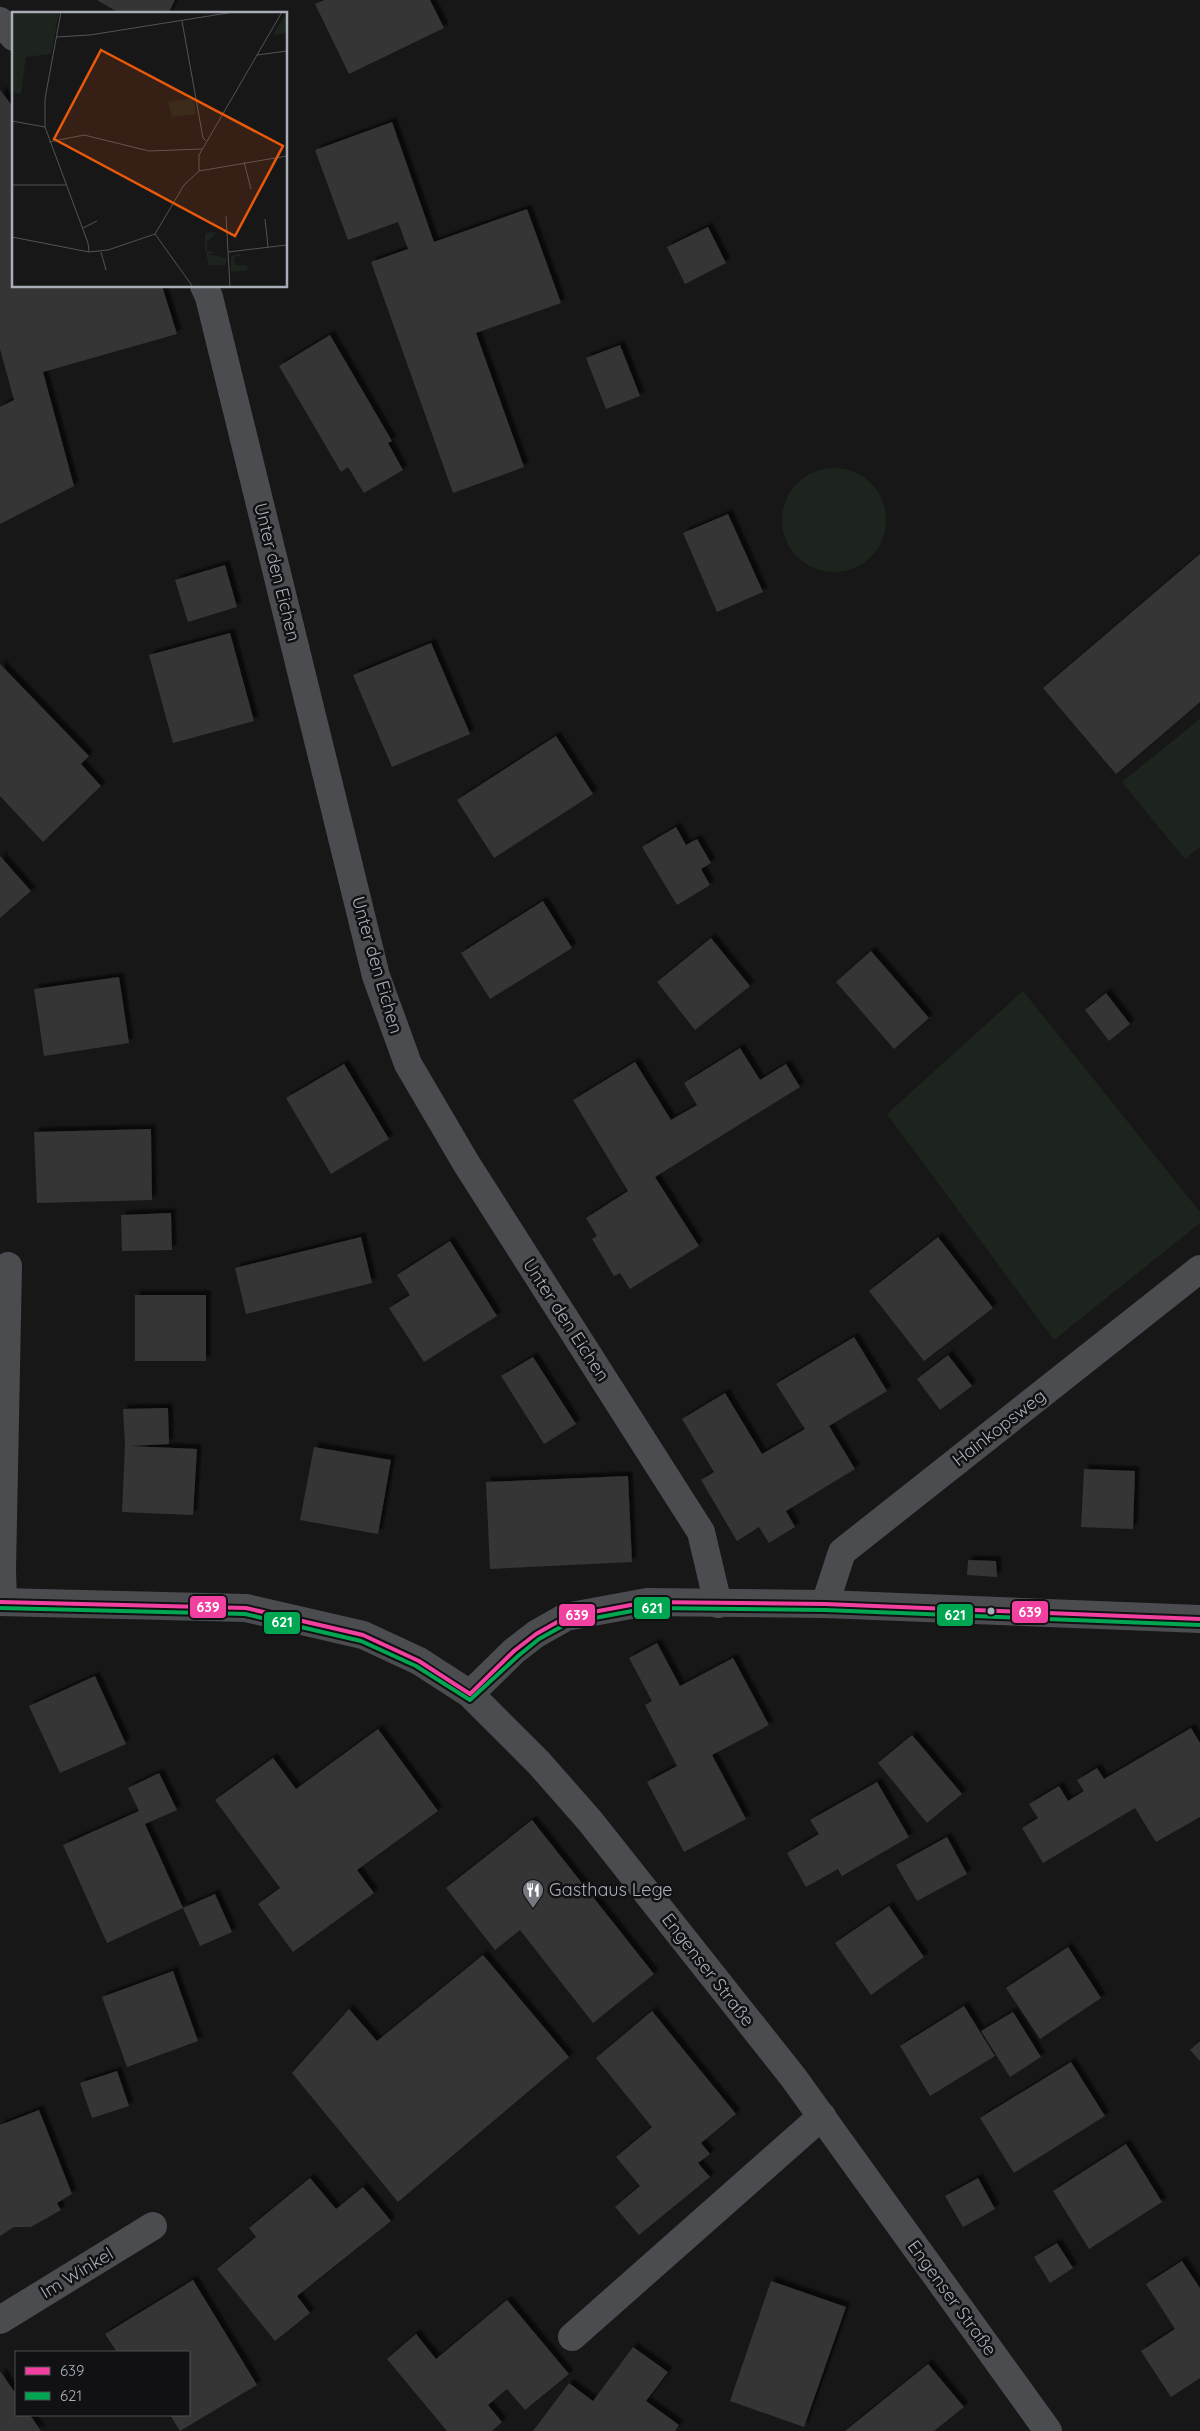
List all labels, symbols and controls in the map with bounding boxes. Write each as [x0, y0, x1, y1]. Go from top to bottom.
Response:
inset map [12, 12, 288, 288]
street label: Unter den Eichen [249, 500, 306, 643]
street label: Unter den Eichen [347, 894, 408, 1036]
street label: Unter den Eichen [518, 1254, 615, 1385]
street label: Hainkopsweg [947, 1384, 1050, 1471]
line badge: 639 [189, 1595, 227, 1619]
line badge: 621 [633, 1596, 671, 1620]
text: 639 [196, 1598, 220, 1616]
text: 621 [641, 1599, 663, 1617]
line badge: 639 [1011, 1600, 1049, 1624]
line badge: 639 [558, 1603, 596, 1627]
line badge: 621 [936, 1603, 974, 1627]
text: 639 [1018, 1603, 1042, 1621]
text: 639 [565, 1606, 589, 1624]
text: 621 [944, 1606, 966, 1624]
unlabelled marker [986, 1606, 996, 1616]
line badge: 621 [263, 1611, 301, 1635]
text: 621 [271, 1613, 293, 1631]
restaurant icon: Gasthaus Lege [521, 1878, 545, 1909]
place label: Gasthaus Lege [549, 1878, 672, 1901]
street label: Engenser Straße [657, 1908, 760, 2031]
street label: Engenser Straße [903, 2235, 1002, 2360]
street label: Im Winkel [36, 2242, 117, 2303]
legend [15, 2351, 190, 2416]
text: 639 [60, 2361, 84, 2380]
text: 621 [60, 2386, 82, 2405]

